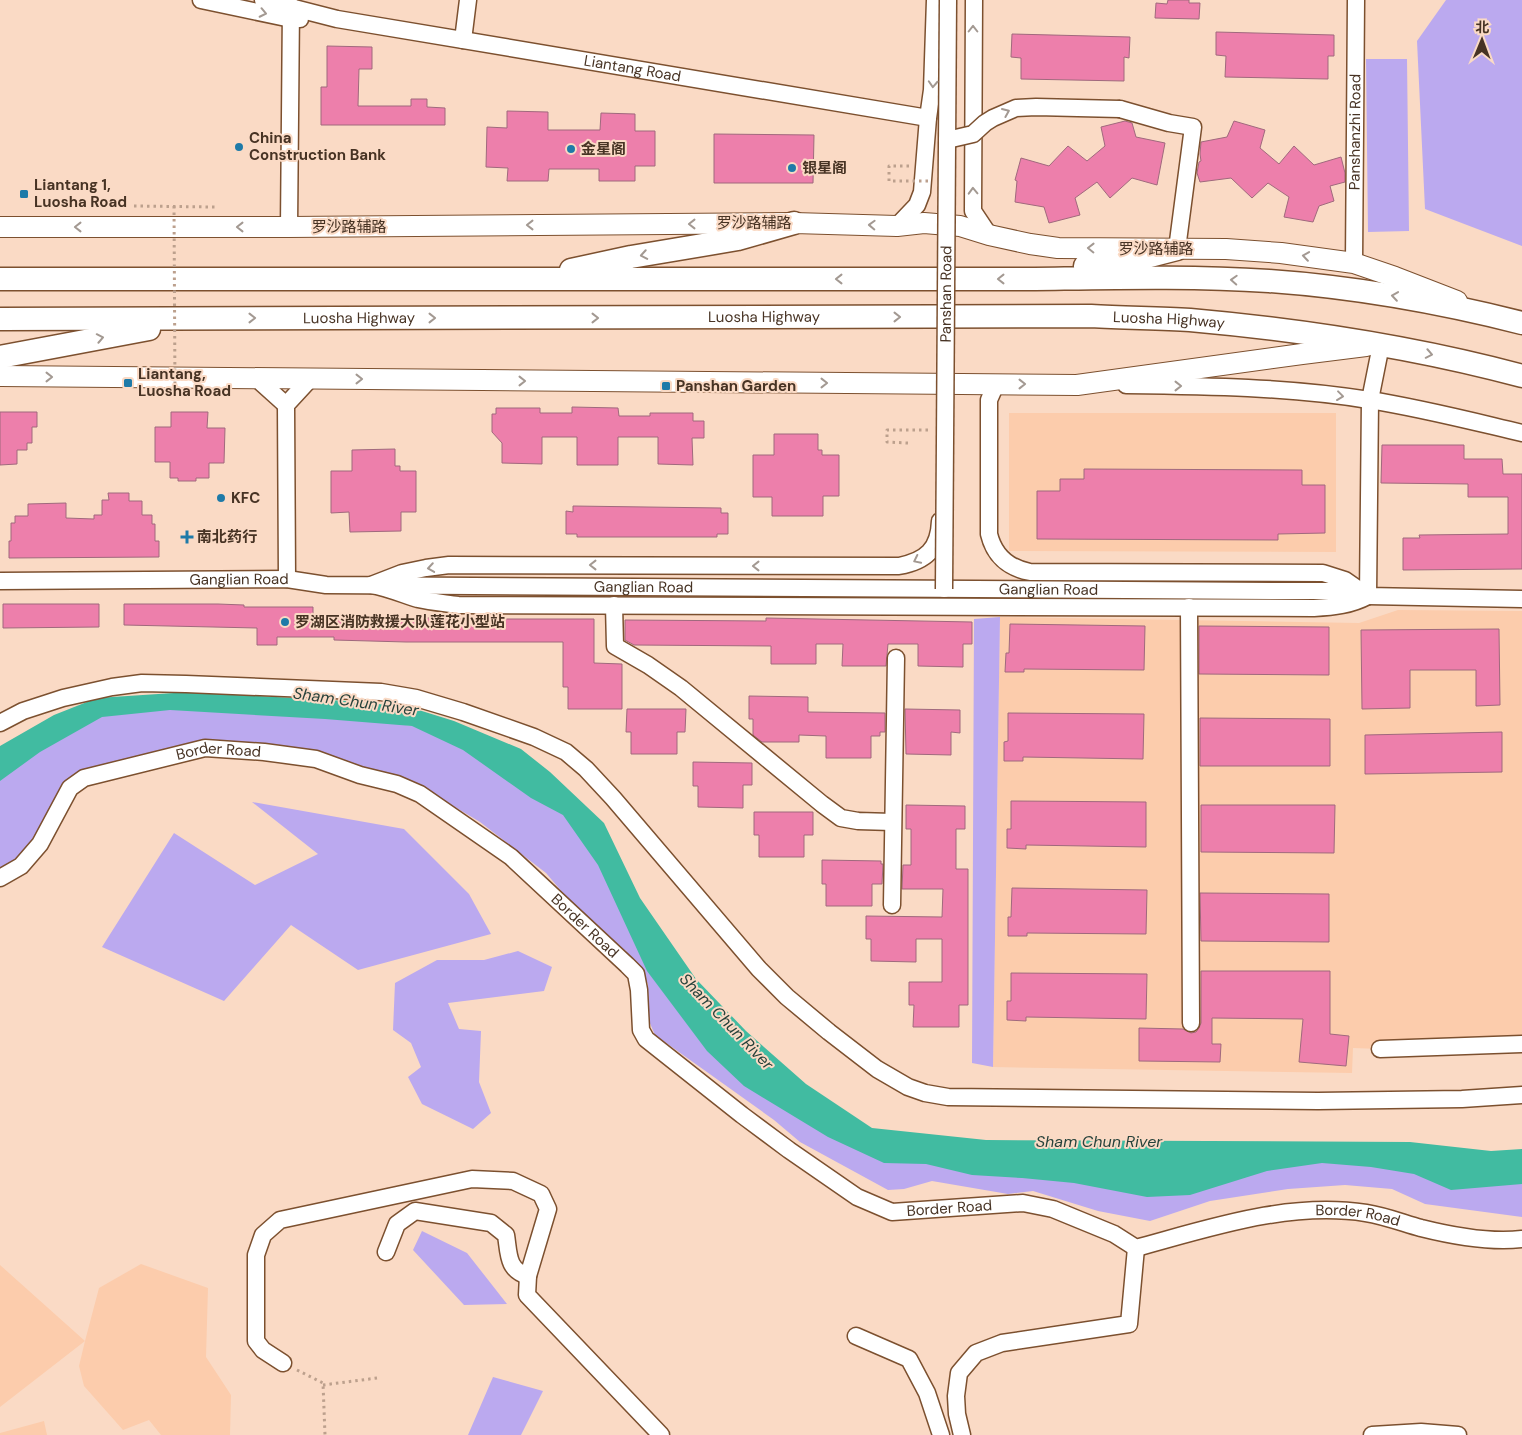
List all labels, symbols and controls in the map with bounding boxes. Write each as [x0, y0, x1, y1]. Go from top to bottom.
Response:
one-way arrow [259, 8, 268, 18]
north arrow [1457, 15, 1507, 65]
text: 北 [1475, 18, 1489, 36]
one-way arrow [968, 24, 978, 32]
street label: Liantang Road [582, 51, 683, 86]
street label: Panshanzhi Road [1345, 74, 1365, 190]
one-way arrow [927, 80, 938, 88]
one-way arrow [1001, 108, 1010, 119]
place label: China Construction Bank [249, 128, 386, 165]
place label: 金星阁 [581, 139, 626, 159]
marker: China Construction Bank [233, 141, 245, 153]
marker: 金星阁 [565, 143, 577, 155]
place label: 银星阁 [802, 158, 847, 178]
marker: 银星阁 [786, 162, 798, 174]
place label: Liantang 1, Luosha Road [34, 175, 127, 212]
one-way arrow [967, 187, 978, 195]
marker: Liantang 1, Luosha Road [18, 188, 30, 200]
street label: 罗沙路辅路 [716, 213, 792, 233]
street label: 罗沙路辅路 [311, 217, 387, 237]
one-way arrow [688, 219, 696, 229]
one-way arrow [526, 220, 534, 230]
one-way arrow [868, 220, 876, 230]
one-way arrow [74, 222, 82, 232]
one-way arrow [236, 222, 244, 232]
street label: 罗沙路辅路 [1118, 239, 1194, 259]
one-way arrow [1087, 243, 1095, 254]
street label: Panshan Road [936, 245, 956, 343]
one-way arrow [640, 249, 649, 259]
one-way arrow [1301, 251, 1309, 262]
one-way arrow [834, 274, 842, 284]
one-way arrow [997, 274, 1004, 284]
one-way arrow [1229, 274, 1237, 285]
one-way arrow [1391, 291, 1399, 302]
street label: Luosha Highway [708, 307, 821, 327]
street label: Luosha Highway [1113, 307, 1226, 333]
street label: Luosha Highway [303, 308, 416, 328]
one-way arrow [894, 312, 901, 322]
one-way arrow [248, 313, 256, 324]
one-way arrow [428, 313, 436, 323]
one-way arrow [591, 313, 599, 323]
one-way arrow [95, 333, 104, 344]
one-way arrow [1424, 349, 1433, 359]
place label: Liantang, Luosha Road [138, 364, 231, 401]
one-way arrow [45, 372, 53, 382]
one-way arrow [356, 374, 363, 384]
one-way arrow [518, 376, 526, 386]
place label: Panshan Garden [676, 376, 796, 396]
marker: Liantang, Luosha Road [122, 377, 134, 389]
one-way arrow [820, 378, 828, 388]
one-way arrow [1018, 379, 1026, 389]
marker: Panshan Garden [660, 380, 672, 392]
one-way arrow [1174, 381, 1182, 391]
one-way arrow [1336, 390, 1344, 401]
place label: KFC [231, 488, 260, 508]
marker: KFC [215, 492, 227, 504]
place label: 南北药行 [197, 527, 257, 547]
marker: 南北药行 [181, 531, 193, 543]
one-way arrow [913, 554, 922, 564]
one-way arrow [589, 560, 597, 571]
one-way arrow [751, 561, 759, 571]
one-way arrow [426, 562, 435, 572]
street label: Ganglian Road [189, 569, 289, 590]
street label: Ganglian Road [594, 577, 693, 597]
street label: Ganglian Road [999, 579, 1098, 600]
place label: 罗湖区消防救援大队莲花小型站 [295, 612, 505, 632]
marker: 罗湖区消防救援大队莲花小型站 [279, 616, 291, 628]
water label: Sham Chun River [292, 682, 421, 721]
street label: Border Road [174, 738, 262, 765]
street label: Border Road [547, 889, 623, 962]
water label: Sham Chun River [675, 969, 779, 1075]
water label: Sham Chun River [1036, 1131, 1163, 1152]
street label: Border Road [906, 1195, 993, 1221]
street label: Border Road [1315, 1200, 1403, 1231]

